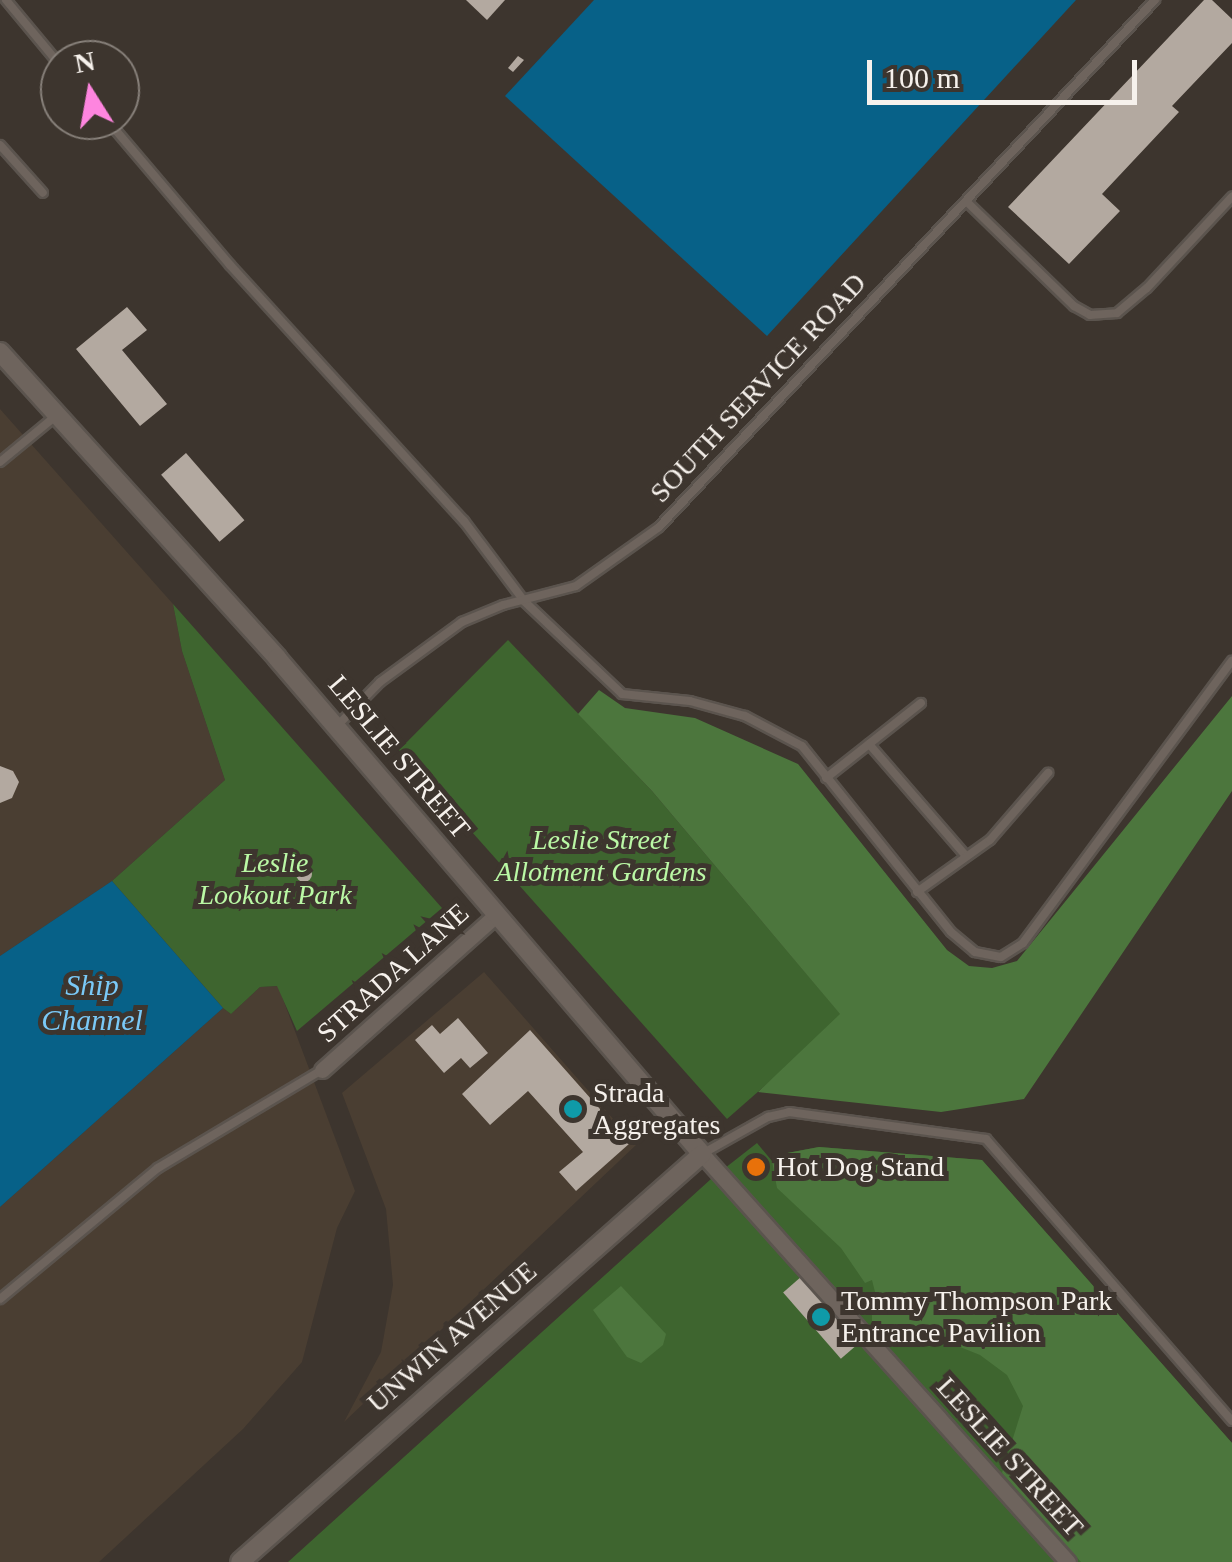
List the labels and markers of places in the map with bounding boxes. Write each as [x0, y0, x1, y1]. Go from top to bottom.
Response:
place label: Strada Aggregates [593, 1076, 721, 1142]
marker: Strada Aggregates [562, 1098, 584, 1120]
place label: Hot Dog Stand [776, 1150, 944, 1184]
marker: Hot Dog Stand [745, 1156, 767, 1178]
place label: Tommy Thompson Park Entrance Pavilion [841, 1284, 1113, 1350]
marker: Tommy Thompson Park Entrance Pavilion [810, 1306, 832, 1328]

